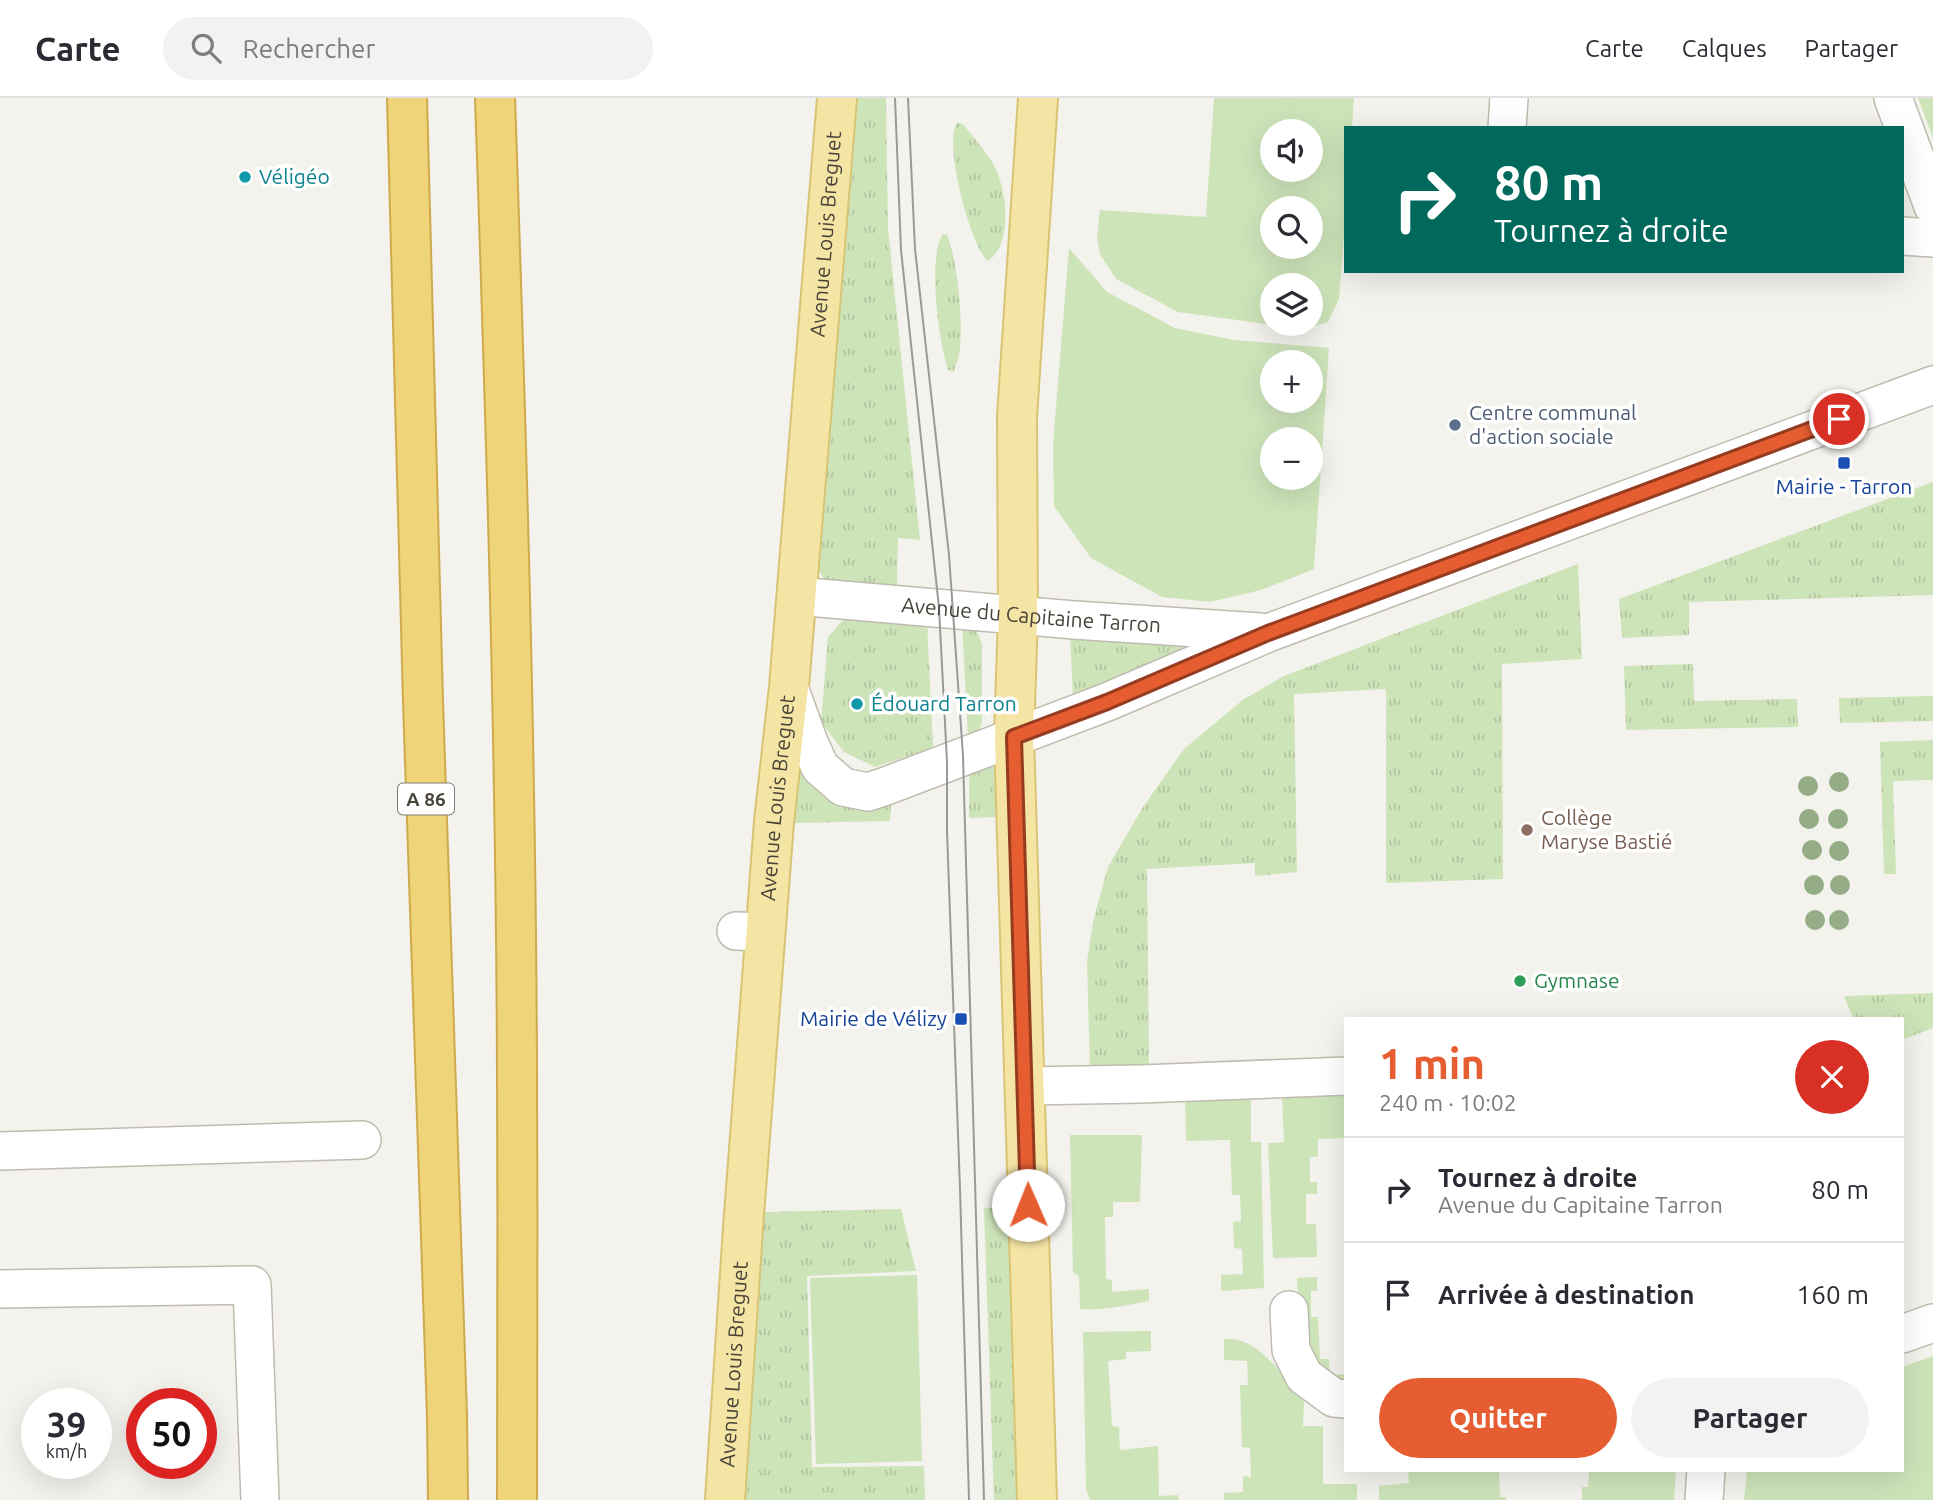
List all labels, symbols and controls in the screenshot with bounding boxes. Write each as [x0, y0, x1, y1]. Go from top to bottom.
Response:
search box [163, 17, 653, 80]
icon: search [187, 29, 225, 67]
text: Carte [35, 30, 121, 67]
text: Rechercher [243, 34, 375, 63]
text: Carte [1585, 35, 1644, 62]
text: Calques [1682, 35, 1767, 62]
text: Partager [1805, 35, 1898, 62]
map controls [1260, 119, 1323, 490]
button: sound [1260, 119, 1323, 182]
street label: Avenue Louis Breguet [805, 130, 845, 338]
icon: right [1379, 154, 1470, 245]
text: 80 m [1494, 154, 1603, 209]
place label: Véligéo [259, 164, 330, 188]
marker: Véligéo [237, 169, 253, 185]
button: search [1260, 196, 1323, 259]
text: Tournez à droite [1494, 212, 1729, 248]
button: layers [1260, 273, 1323, 336]
button: + [1260, 350, 1323, 413]
pin [1809, 389, 1869, 449]
place label: Centre communal d'action sociale [1469, 400, 1637, 448]
icon: arrive [1820, 400, 1858, 438]
marker: Centre communal d'action sociale [1447, 417, 1463, 433]
button: − [1260, 427, 1323, 490]
marker: Mairie - Tarron [1836, 455, 1852, 471]
place label: Mairie - Tarron [1776, 474, 1912, 498]
street label: Avenue du Capitaine Tarron [901, 592, 1162, 637]
place label: Édouard Tarron [871, 691, 1017, 715]
street label: Avenue Louis Breguet [755, 694, 799, 902]
marker: Édouard Tarron [849, 696, 865, 712]
road number: A 86 [398, 784, 454, 814]
place label: Collège Maryse Bastié [1541, 805, 1672, 853]
marker: Collège Maryse Bastié [1519, 822, 1535, 838]
place label: Gymnase [1534, 968, 1620, 992]
marker: Gymnase [1512, 973, 1528, 989]
place label: Mairie de Vélizy [800, 1006, 947, 1030]
marker: Mairie de Vélizy [953, 1011, 969, 1027]
text: 1 min [1379, 1040, 1485, 1087]
button: close [1795, 1040, 1869, 1114]
text: 240 m · 10:02 [1379, 1090, 1517, 1115]
text: Tournez à droite [1438, 1163, 1637, 1192]
position arrow [991, 1168, 1065, 1242]
icon: right [1379, 1171, 1417, 1209]
text: 80 m [1811, 1175, 1869, 1204]
text: Avenue du Capitaine Tarron [1438, 1192, 1723, 1217]
street label: Avenue Louis Breguet [714, 1260, 752, 1468]
icon: arrive [1379, 1276, 1417, 1314]
text: Arrivée à destination [1438, 1280, 1694, 1309]
text: 160 m [1797, 1280, 1869, 1309]
button: Quitter [1379, 1378, 1617, 1458]
button: Partager [1631, 1378, 1869, 1458]
speed limit sign: 50 [126, 1388, 217, 1479]
text: 39 [47, 1404, 86, 1444]
text: km/h [46, 1441, 87, 1461]

